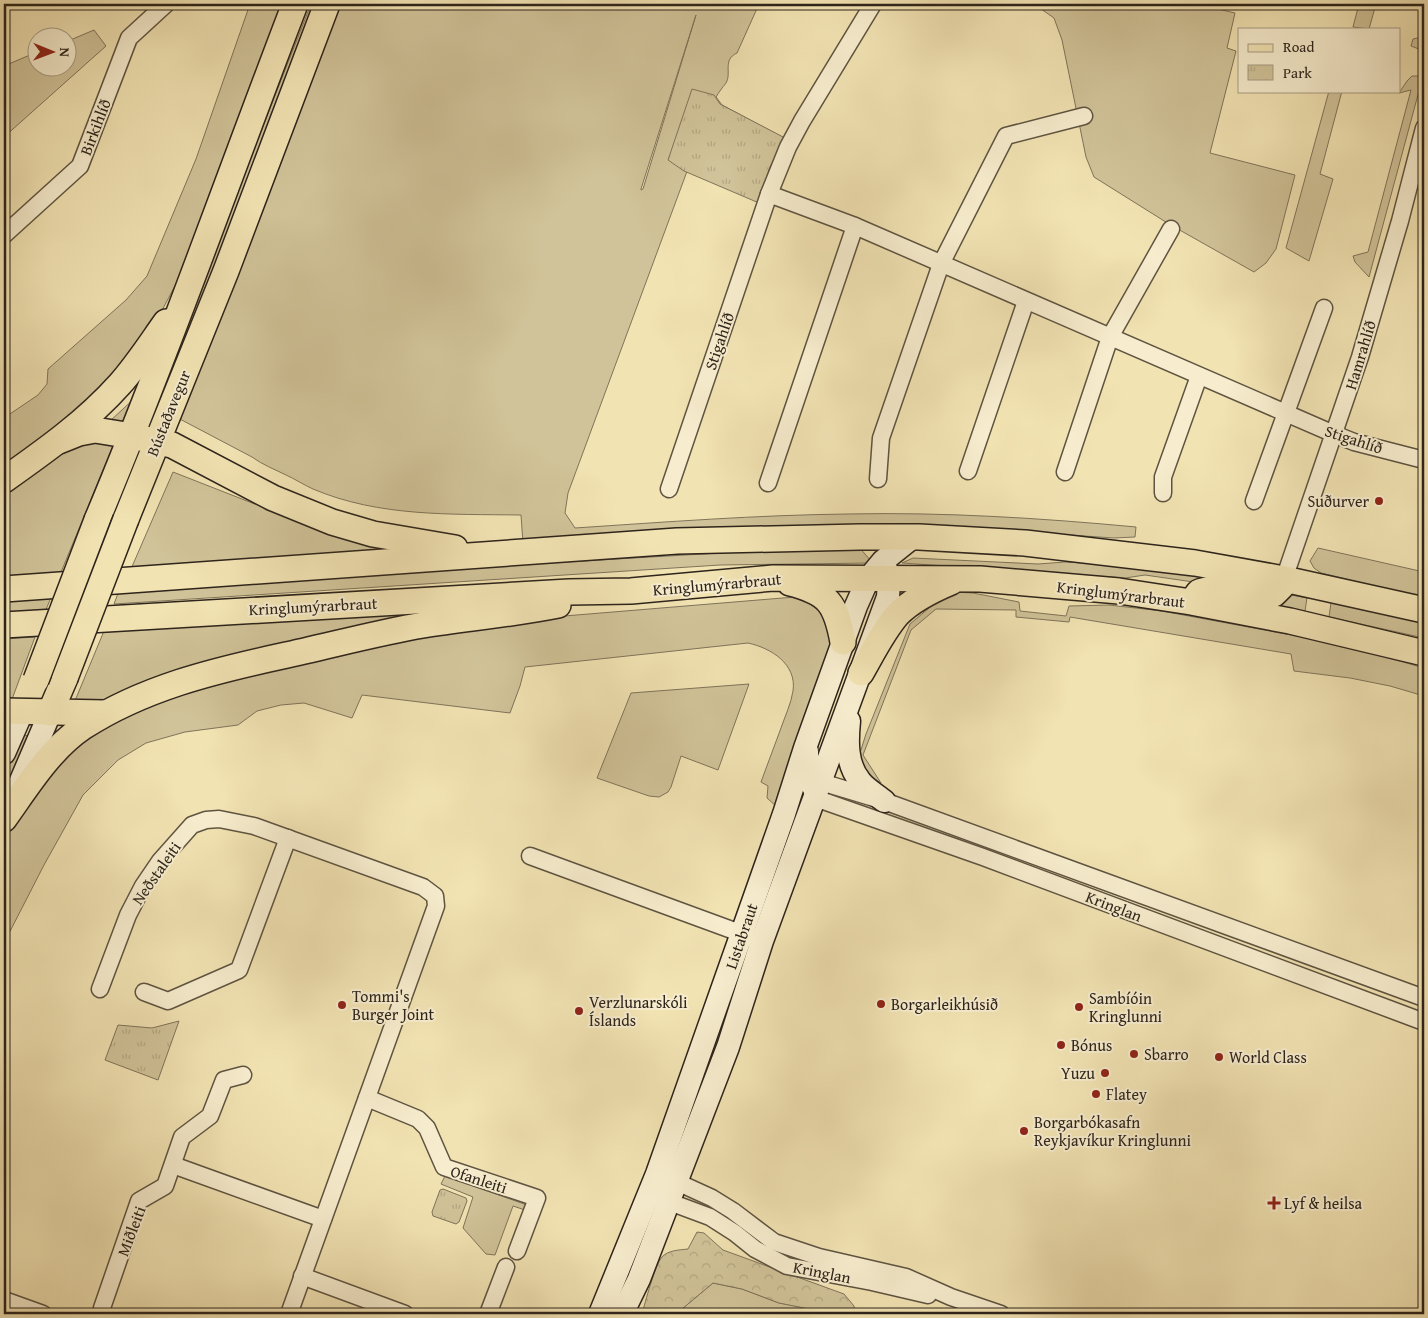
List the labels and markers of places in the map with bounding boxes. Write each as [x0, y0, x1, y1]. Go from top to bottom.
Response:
place label: Suðurver [1308, 489, 1369, 513]
marker: Suðurver [1373, 495, 1385, 507]
place label: Tommi's Burger Joint [352, 984, 435, 1026]
place label: Sambíóin Kringlunni [1089, 986, 1163, 1028]
place label: Verzlunarskóli Íslands [589, 990, 688, 1032]
place label: Borgarleikhúsið [891, 992, 998, 1016]
marker: Borgarleikhúsið [875, 998, 887, 1010]
marker: Tommi's Burger Joint [336, 999, 348, 1011]
marker: Sambíóin Kringlunni [1073, 1001, 1085, 1013]
marker: Verzlunarskóli Íslands [573, 1005, 585, 1017]
place label: Bónus [1071, 1033, 1112, 1057]
marker: Bónus [1055, 1039, 1067, 1051]
place label: Sbarro [1144, 1042, 1189, 1066]
place label: World Class [1229, 1045, 1307, 1069]
marker: Sbarro [1128, 1048, 1140, 1060]
marker: World Class [1213, 1051, 1225, 1063]
place label: Yuzu [1061, 1061, 1095, 1085]
marker: Yuzu [1099, 1067, 1111, 1079]
place label: Flatey [1106, 1082, 1147, 1106]
marker: Flatey [1090, 1088, 1102, 1100]
place label: Borgarbókasafn Reykjavíkur Kringlunni [1034, 1110, 1191, 1152]
marker: Borgarbókasafn Reykjavíkur Kringlunni [1018, 1125, 1030, 1137]
place label: Lyf & heilsa [1284, 1191, 1363, 1215]
marker: Lyf & heilsa [1268, 1197, 1280, 1209]

